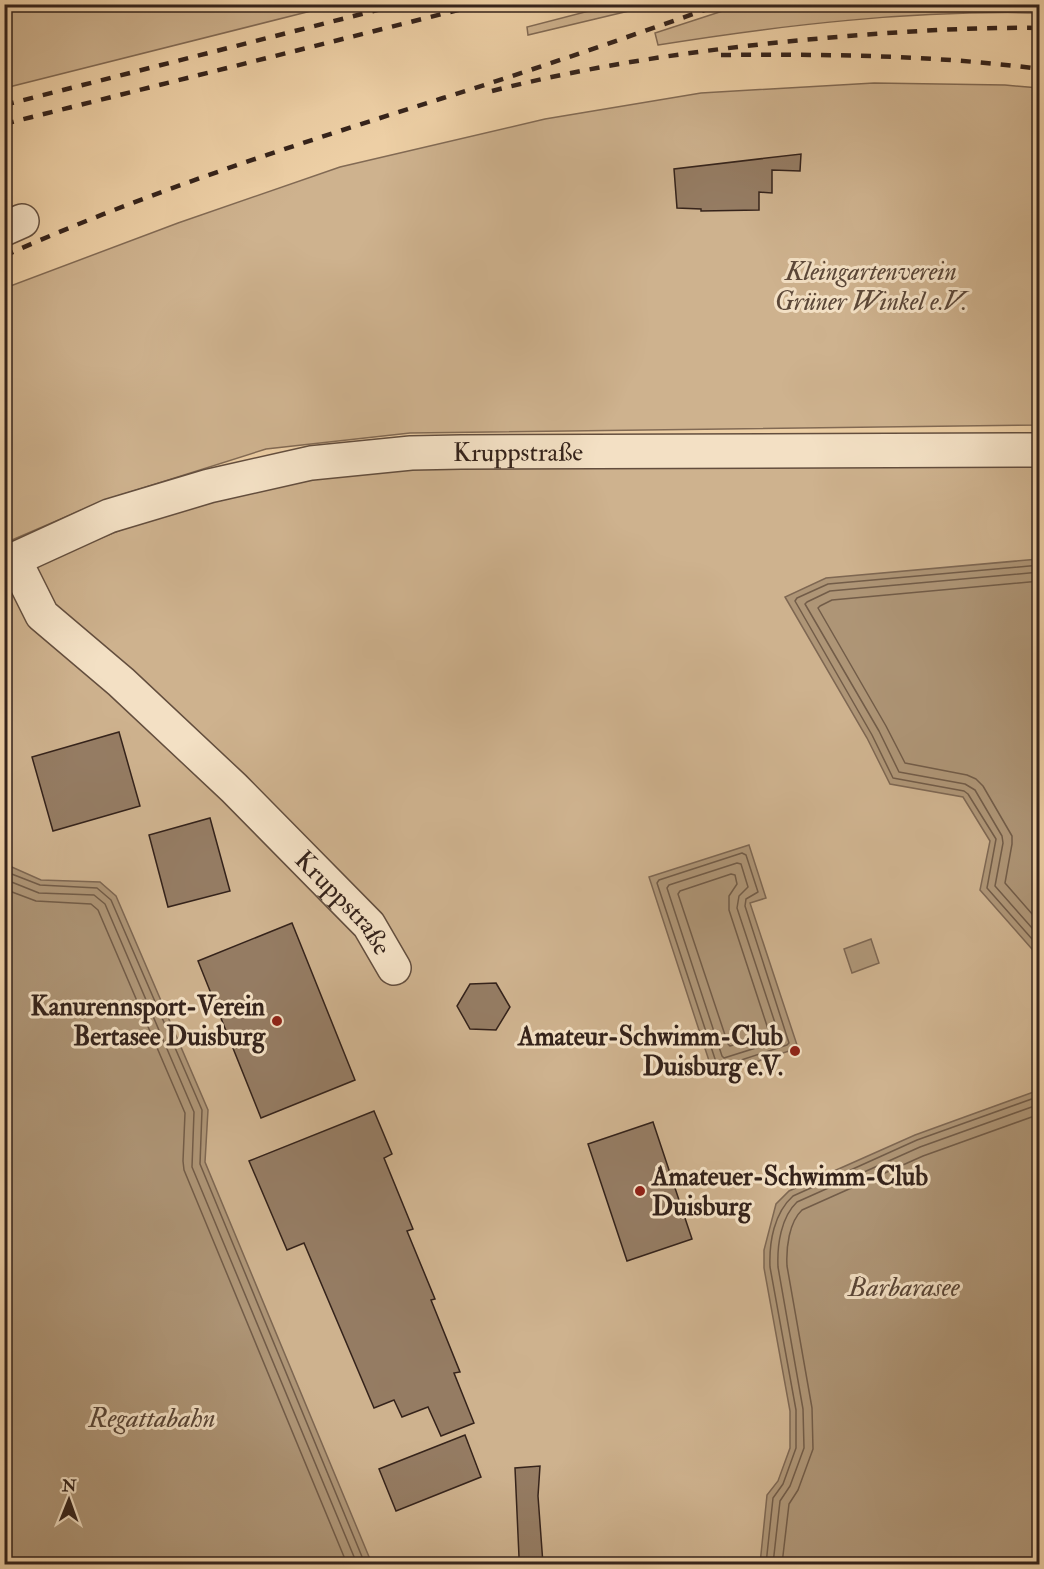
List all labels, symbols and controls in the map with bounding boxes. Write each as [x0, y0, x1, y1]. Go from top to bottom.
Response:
park label: Kleingartenverein Grüner Winkel e.V. [775, 256, 970, 318]
street label: Kruppstraße [453, 437, 583, 470]
street label: Kruppstraße [288, 844, 398, 961]
place label: Kanurennsport-Verein Bertasee Duisburg [31, 991, 266, 1054]
marker: Kanurennsport-Verein Bertasee Duisburg [270, 1014, 284, 1028]
place label: Amateur-Schwimm-Club Duisburg e.V. [517, 1021, 783, 1084]
marker: Amateur-Schwimm-Club Duisburg e.V. [788, 1044, 802, 1058]
place label: Amateuer-Schwimm-Club Duisburg [651, 1161, 928, 1224]
marker: Amateuer-Schwimm-Club Duisburg [633, 1184, 647, 1198]
water label: Barbarasee [846, 1271, 961, 1304]
water label: Regattabahn [87, 1402, 216, 1435]
north arrow [39, 1470, 99, 1530]
text: N [61, 1476, 77, 1496]

